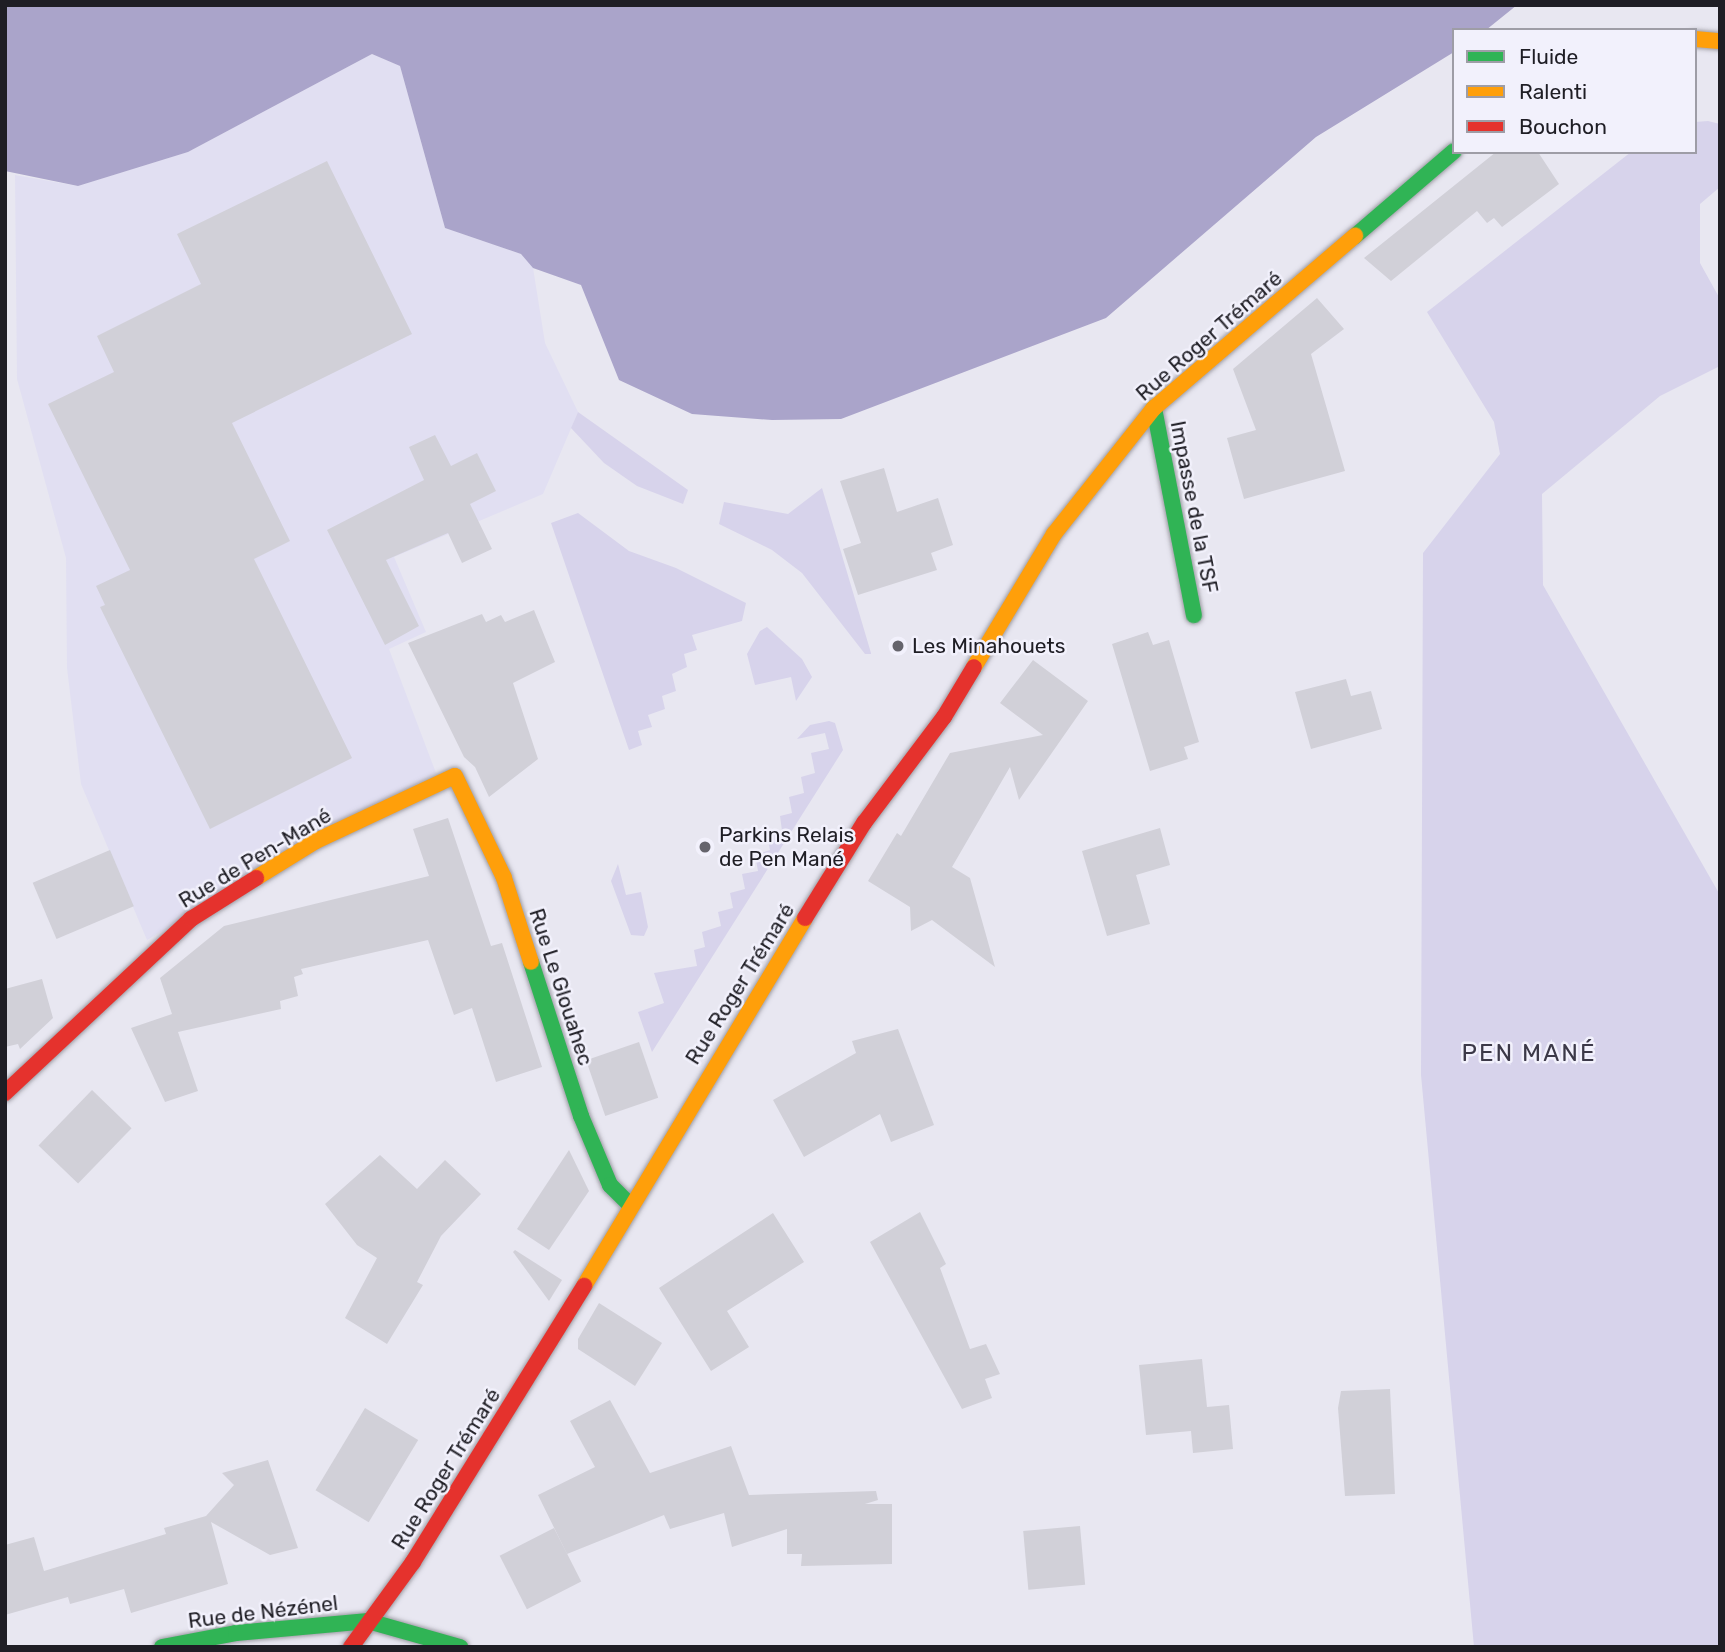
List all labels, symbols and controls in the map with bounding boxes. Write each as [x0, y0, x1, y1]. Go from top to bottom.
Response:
legend [1452, 28, 1697, 154]
text: Fluide [1519, 44, 1578, 69]
text: Ralenti [1519, 79, 1587, 104]
text: Bouchon [1519, 114, 1607, 139]
street label: Rue Roger Trémaré [1130, 265, 1288, 407]
street label: Impasse de la TSF [1165, 418, 1223, 596]
place label: Les Minahouets [912, 633, 1065, 659]
marker: Les Minahouets [890, 638, 906, 654]
street label: Rue de Pen-Mané [174, 803, 336, 913]
place label: Parkins Relais de Pen Mané [719, 822, 854, 872]
marker: Parkins Relais de Pen Mané [697, 839, 713, 855]
street label: Rue Roger Trémaré [680, 898, 800, 1070]
street label: Rue Le Glouahec [524, 905, 598, 1069]
district label: PEN MANÉ [1463, 1040, 1595, 1068]
street label: Rue Roger Trémaré [386, 1383, 506, 1555]
street label: Rue de Nézénel [187, 1590, 339, 1634]

